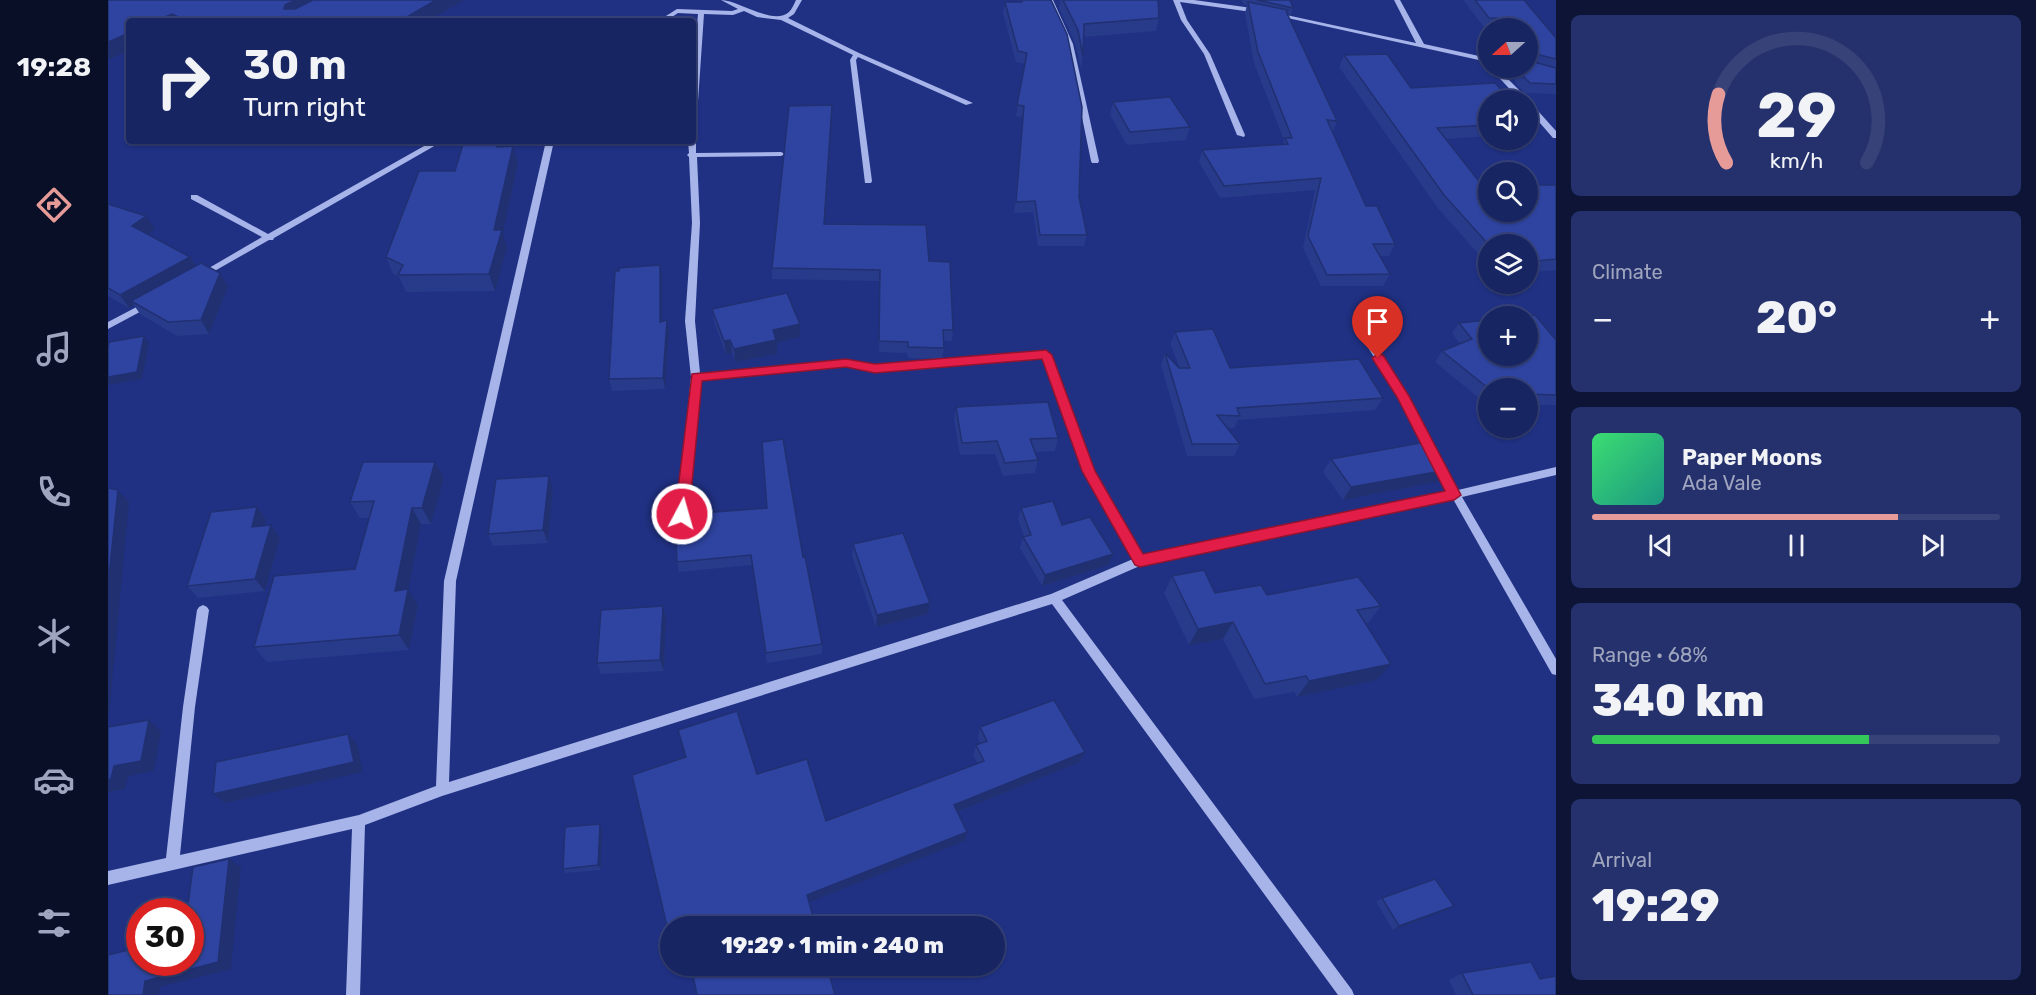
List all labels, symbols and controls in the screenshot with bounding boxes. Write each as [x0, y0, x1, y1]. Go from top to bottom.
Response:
north arrow [1478, 18, 1538, 78]
map controls [1478, 18, 1538, 438]
text: 30 m [243, 40, 347, 90]
icon: right [144, 42, 222, 120]
text: 19:28 [17, 51, 91, 83]
text: 29 [1756, 79, 1836, 153]
button: sound [1478, 90, 1538, 150]
text: Turn right [243, 91, 366, 123]
text: km/h [1769, 148, 1823, 173]
button: search [1478, 162, 1538, 222]
icon: directions [33, 184, 75, 226]
button: layers [1478, 234, 1538, 294]
text: Climate [1592, 260, 1663, 284]
text: 20° [1756, 291, 1837, 344]
pin [1352, 296, 1403, 358]
text: − [1592, 299, 1613, 338]
text: + [1979, 299, 2000, 338]
icon: arrive [1361, 305, 1394, 338]
button: + [1478, 306, 1538, 366]
icon: music [33, 328, 75, 370]
button: − [1478, 378, 1538, 438]
text: Paper Moons [1682, 444, 1822, 471]
icon: phone [33, 471, 75, 513]
text: Ada Vale [1682, 471, 1762, 495]
position arrow [650, 482, 714, 546]
icon: previous [1644, 529, 1677, 562]
icon: pause [1780, 529, 1813, 562]
icon: next [1916, 529, 1949, 562]
icon: climate [33, 615, 75, 657]
text: Range · 68% [1592, 643, 1708, 667]
text: 340 km [1592, 674, 1765, 727]
icon: car [33, 759, 75, 801]
text: Arrival [1592, 848, 1652, 872]
text: 19:29 [1592, 879, 1720, 932]
speed limit sign: 30 [126, 898, 204, 976]
icon: filters [33, 902, 75, 944]
text: 19:29 · 1 min · 240 m [721, 932, 944, 959]

